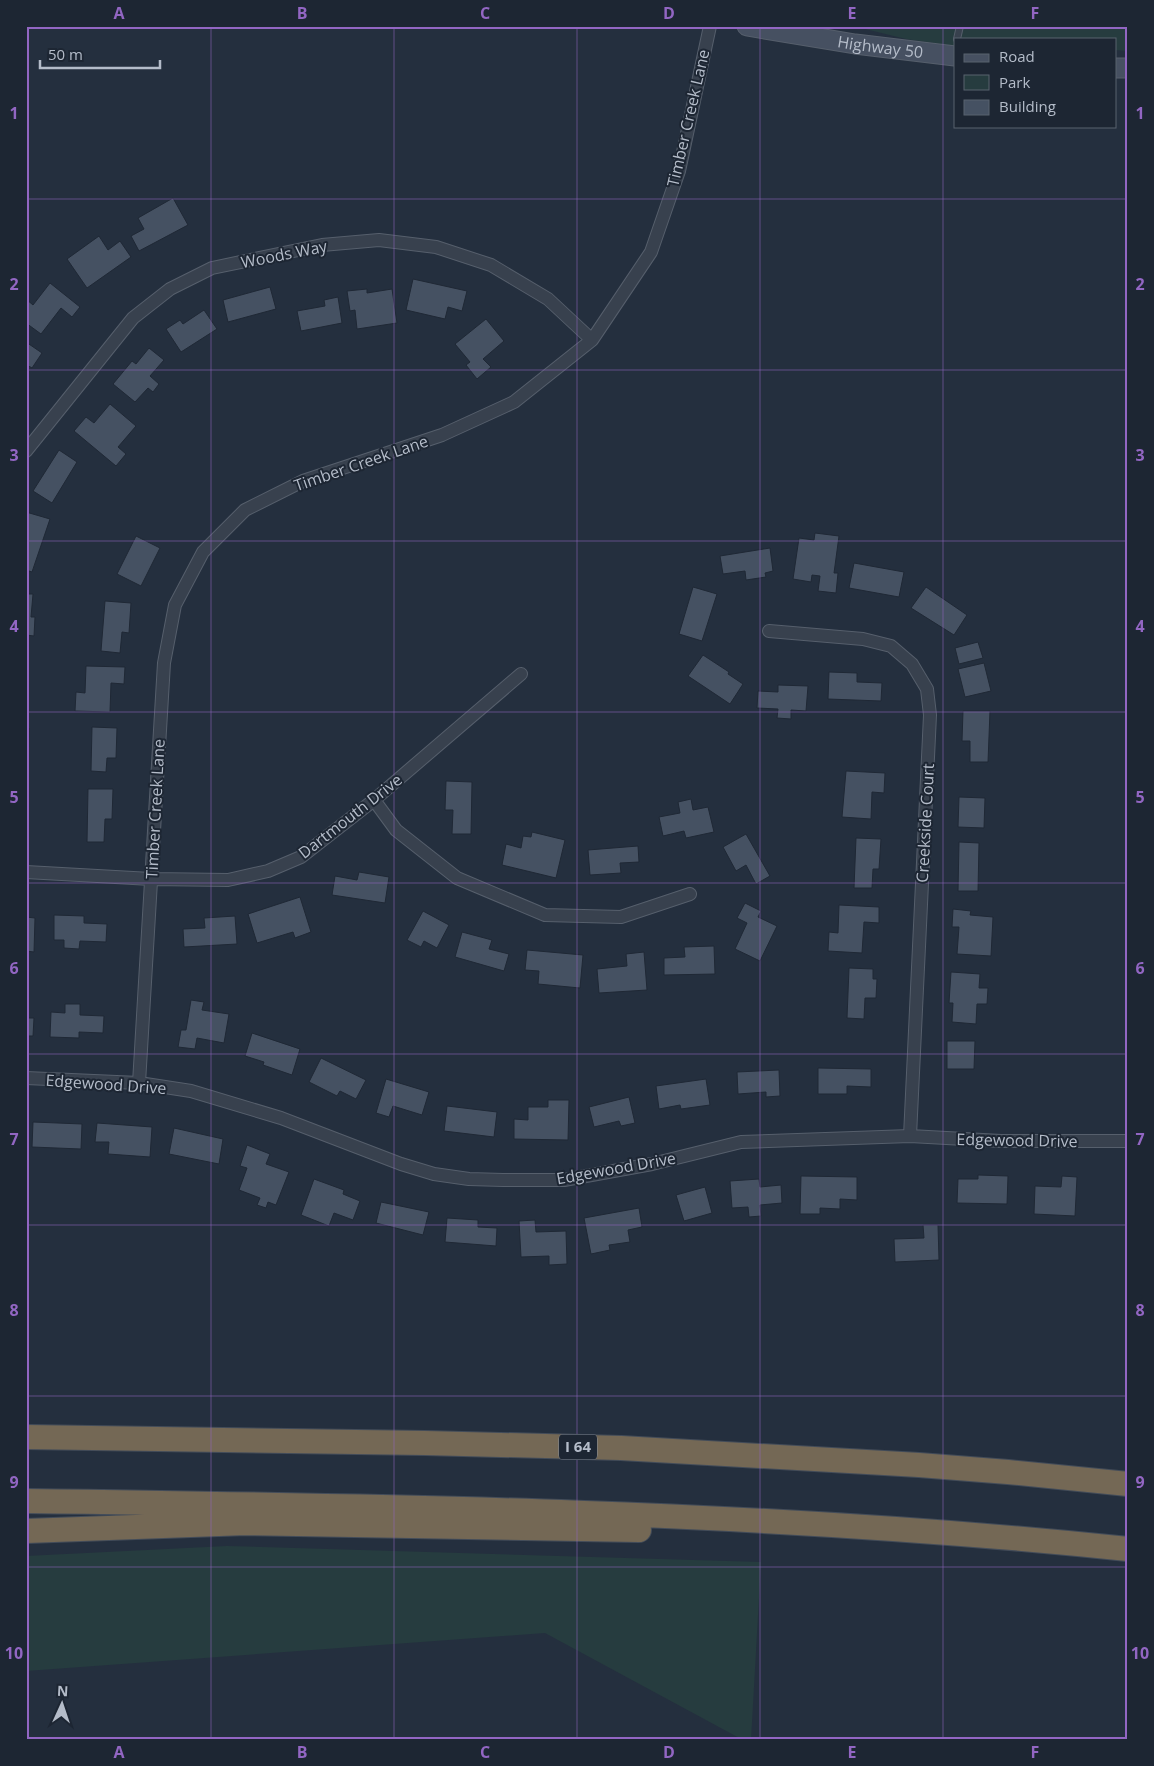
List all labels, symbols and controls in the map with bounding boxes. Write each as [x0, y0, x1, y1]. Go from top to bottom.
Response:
text: A [113, 2, 125, 24]
text: B [297, 2, 307, 24]
text: C [480, 2, 490, 24]
text: D [663, 2, 675, 24]
text: E [848, 2, 857, 24]
text: F [1031, 2, 1039, 24]
street label: Highway 50 [836, 30, 924, 63]
scale bar [40, 38, 160, 70]
legend [954, 38, 1116, 128]
text: 50 m [48, 44, 83, 64]
text: Road [999, 46, 1035, 66]
street label: Timber Creek Lane [661, 47, 715, 189]
text: Park [999, 72, 1030, 92]
text: Building [999, 96, 1056, 116]
text: 1 [9, 102, 19, 124]
text: 1 [1135, 102, 1145, 124]
street label: Woods Way [239, 235, 330, 273]
text: 2 [9, 273, 19, 295]
text: 2 [1135, 273, 1145, 295]
street label: Timber Creek Lane [291, 430, 431, 496]
text: 3 [9, 444, 19, 466]
text: 3 [1135, 444, 1145, 466]
text: 4 [9, 615, 19, 637]
text: 4 [1135, 615, 1145, 637]
street label: Timber Creek Lane [140, 738, 170, 880]
street label: Creekside Court [911, 763, 939, 883]
street label: Dartmouth Drive [294, 769, 406, 863]
text: 5 [9, 786, 19, 808]
text: 5 [1135, 786, 1145, 808]
text: 6 [9, 957, 19, 979]
text: 6 [1135, 957, 1145, 979]
street label: Edgewood Drive [45, 1069, 167, 1099]
text: 7 [9, 1128, 19, 1150]
street label: Edgewood Drive [956, 1128, 1078, 1152]
text: 7 [1135, 1128, 1145, 1150]
street label: Edgewood Drive [554, 1147, 678, 1189]
text: 8 [9, 1299, 19, 1321]
text: 8 [1135, 1299, 1145, 1321]
road number: I 64 [559, 1434, 597, 1460]
text: 9 [9, 1471, 19, 1493]
text: 9 [1135, 1471, 1145, 1493]
text: 10 [5, 1642, 23, 1664]
text: 10 [1131, 1642, 1149, 1664]
north arrow [38, 1678, 88, 1728]
text: N [57, 1681, 69, 1700]
text: A [113, 1741, 125, 1763]
text: B [297, 1741, 307, 1763]
text: C [480, 1741, 490, 1763]
text: D [663, 1741, 675, 1763]
text: E [848, 1741, 857, 1763]
text: F [1031, 1741, 1039, 1763]

